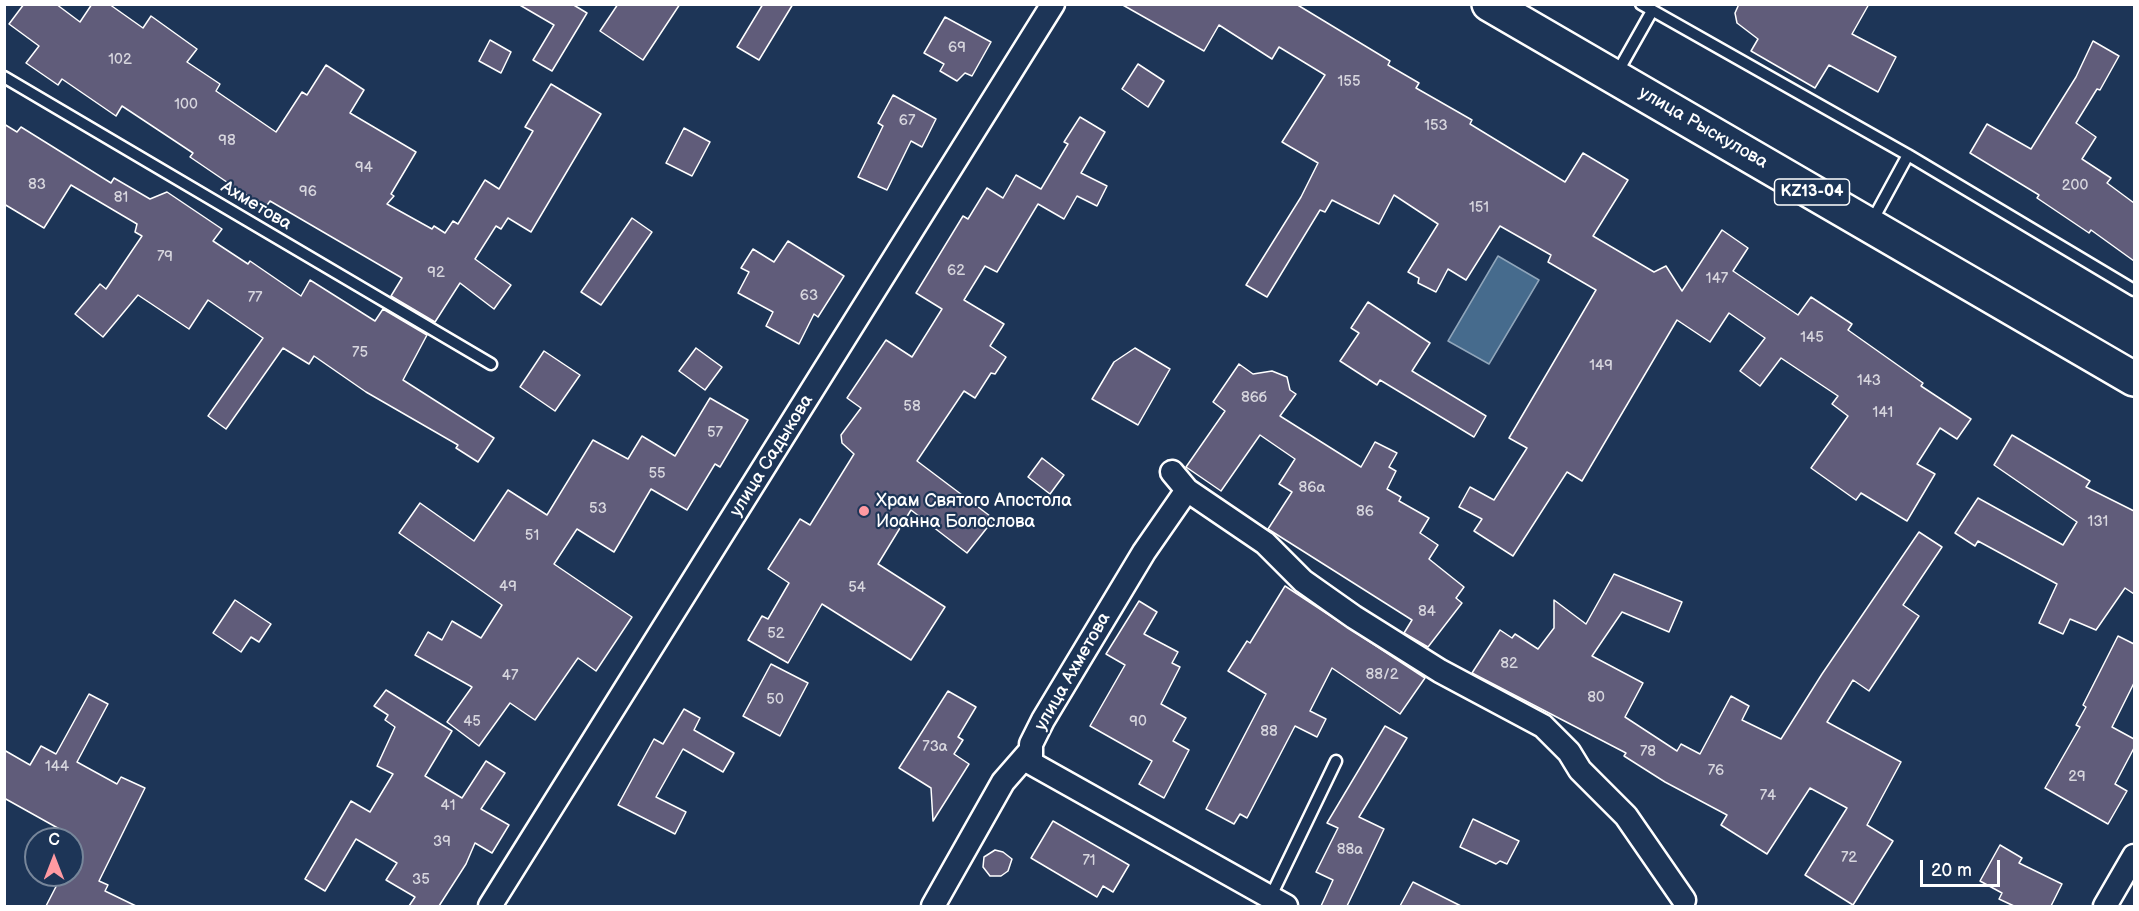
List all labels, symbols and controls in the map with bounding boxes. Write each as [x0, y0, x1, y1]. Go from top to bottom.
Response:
house number: 69 [948, 39, 966, 57]
house number: 102 [108, 51, 132, 69]
house number: 155 [1338, 73, 1360, 91]
street label: улица Рыскулова [1635, 82, 1771, 174]
house number: 100 [174, 96, 198, 114]
house number: 67 [899, 112, 915, 130]
house number: 153 [1424, 117, 1448, 135]
house number: 98 [218, 132, 236, 150]
house number: 94 [355, 159, 373, 177]
house number: 83 [28, 176, 46, 194]
street label: Ахметова [217, 177, 295, 235]
house number: 200 [2062, 177, 2088, 195]
road number: KZ13-04 [1774, 179, 1850, 205]
house number: 96 [299, 183, 317, 201]
house number: 81 [114, 189, 128, 207]
house number: 151 [1469, 199, 1489, 217]
house number: 79 [157, 248, 173, 266]
house number: 62 [947, 262, 965, 280]
house number: 92 [427, 264, 445, 282]
house number: 147 [1706, 270, 1728, 288]
house number: 63 [800, 287, 818, 305]
house number: 77 [248, 289, 262, 307]
house number: 145 [1800, 329, 1824, 347]
house number: 75 [352, 344, 368, 362]
house number: 149 [1589, 357, 1613, 375]
house number: 143 [1857, 372, 1881, 390]
house number: 86б [1241, 389, 1267, 407]
street label: улица Садыкова [726, 391, 818, 521]
house number: 58 [903, 398, 921, 416]
house number: 141 [1873, 404, 1893, 422]
house number: 57 [707, 424, 723, 442]
house number: 55 [648, 465, 666, 483]
house number: 86а [1299, 479, 1325, 497]
place label: Храм Святого Апостола Иоанна Болослова [876, 490, 1072, 532]
house number: 53 [589, 500, 607, 518]
house number: 86 [1356, 503, 1374, 521]
marker: Храм Святого Апостола Иоанна Болослова [857, 504, 871, 518]
house number: 131 [2088, 513, 2108, 531]
house number: 51 [525, 527, 539, 545]
house number: 49 [499, 578, 517, 596]
house number: 54 [848, 579, 866, 597]
house number: 84 [1418, 603, 1436, 621]
street label: улица Ахметова [1030, 609, 1116, 735]
house number: 52 [767, 625, 785, 643]
house number: 82 [1500, 655, 1518, 673]
house number: 88/2 [1365, 666, 1399, 684]
house number: 47 [502, 667, 518, 685]
house number: 80 [1587, 689, 1605, 707]
house number: 50 [766, 691, 784, 709]
house number: 45 [463, 713, 481, 731]
house number: 90 [1129, 713, 1147, 731]
house number: 88 [1260, 723, 1278, 741]
house number: 73а [922, 738, 948, 756]
house number: 78 [1640, 743, 1656, 761]
house number: 144 [45, 758, 69, 776]
house number: 76 [1708, 762, 1724, 780]
house number: 29 [2068, 768, 2086, 786]
house number: 74 [1760, 787, 1776, 805]
house number: 41 [441, 797, 455, 815]
north arrow [24, 827, 84, 887]
text: С [48, 831, 60, 850]
house number: 39 [433, 833, 451, 851]
house number: 88а [1337, 841, 1363, 859]
scale bar [1923, 848, 2002, 886]
house number: 72 [1841, 849, 1857, 867]
house number: 71 [1082, 852, 1096, 870]
text: 20 m [1931, 860, 1972, 881]
house number: 35 [412, 871, 430, 889]

